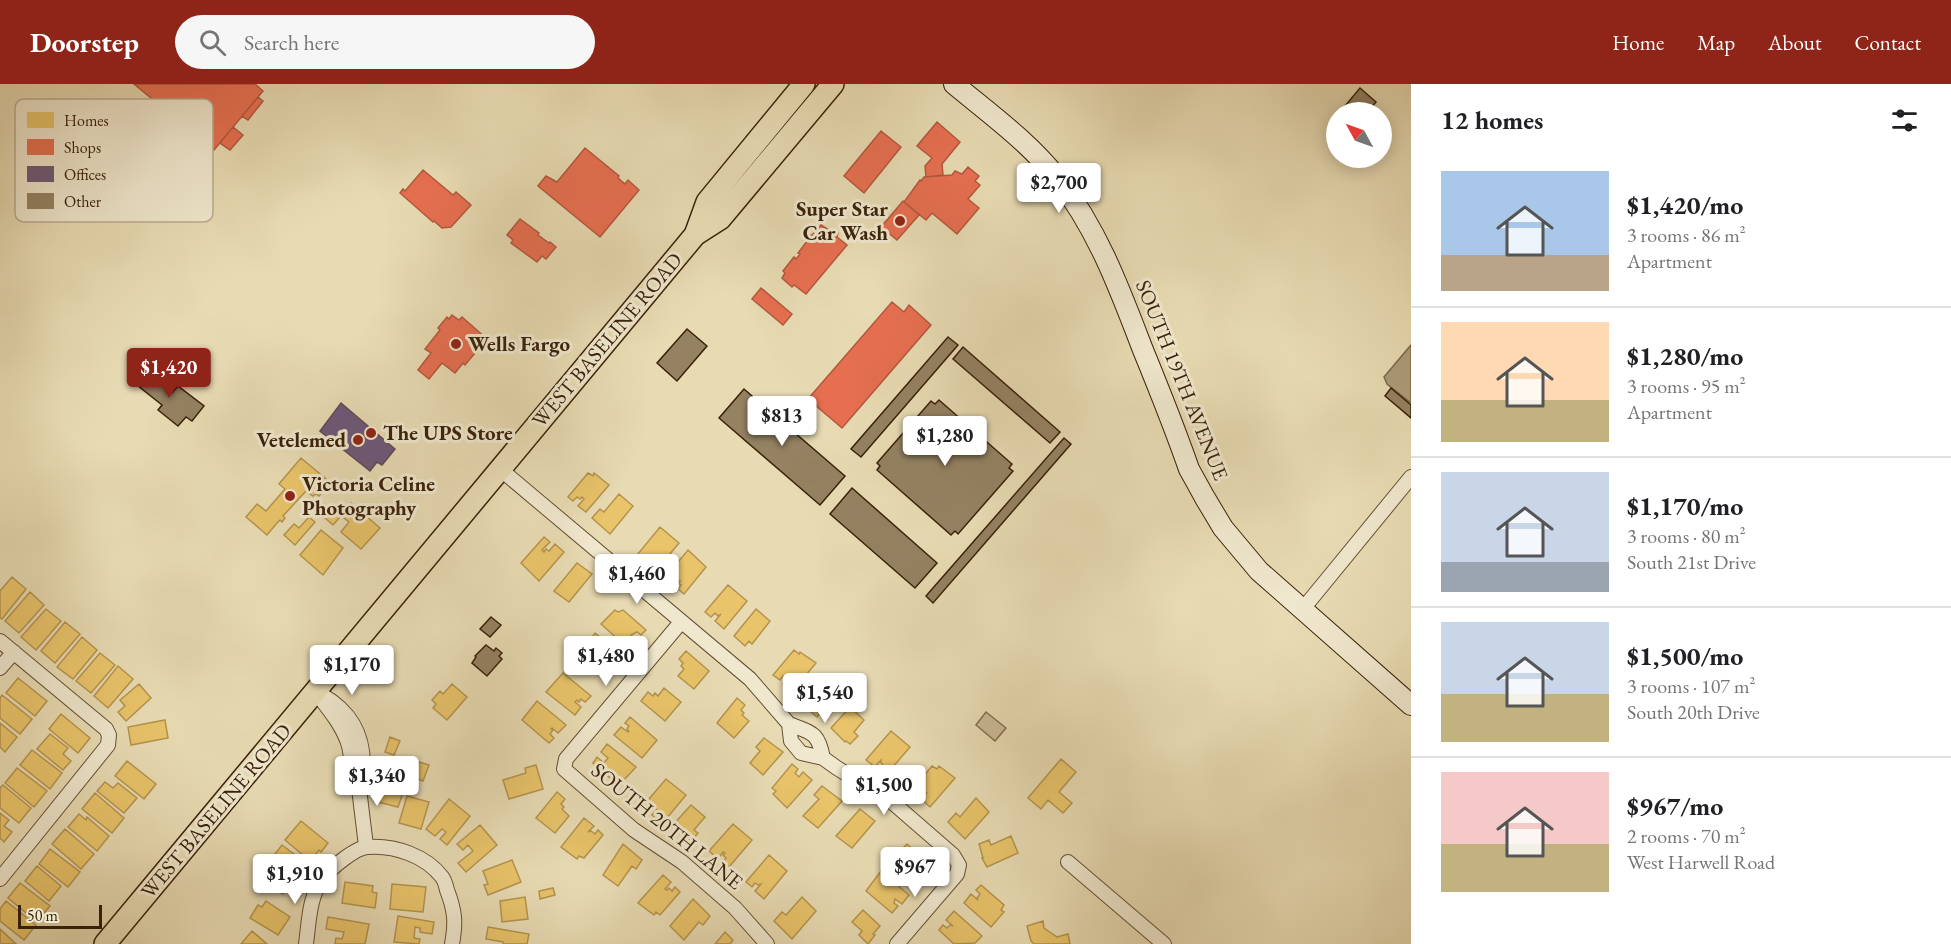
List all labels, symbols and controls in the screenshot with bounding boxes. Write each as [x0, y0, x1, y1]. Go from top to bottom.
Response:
search box [175, 15, 595, 69]
text: Doorstep [30, 24, 139, 60]
icon: search [196, 26, 229, 59]
text: Search here [244, 28, 339, 57]
text: Home [1612, 29, 1664, 56]
text: Map [1697, 29, 1735, 56]
text: About [1768, 29, 1821, 56]
text: Contact [1854, 29, 1921, 56]
legend [15, 99, 213, 222]
north arrow [1326, 102, 1392, 168]
map controls [1326, 102, 1392, 168]
text: 12 homes [1441, 103, 1543, 137]
icon: filters [1888, 104, 1921, 137]
text: Homes [64, 110, 109, 131]
text: Shops [64, 137, 101, 158]
pin: $2,700 [1010, 163, 1108, 214]
text: Offices [64, 164, 106, 185]
text: $2,700 [1031, 169, 1087, 195]
text: $1,420/mo [1627, 188, 1743, 222]
text: Other [64, 191, 102, 212]
place label: Super Star Car Wash [796, 195, 888, 246]
icon: home [1489, 195, 1561, 267]
marker: Super Star Car Wash [893, 214, 907, 228]
text: 3 rooms · 86 m² [1627, 222, 1746, 248]
street label: WEST BASELINE ROAD [525, 246, 688, 433]
text: Apartment [1627, 248, 1712, 274]
street label: SOUTH 19TH AVENUE [1130, 276, 1235, 484]
place label: Wells Fargo [468, 330, 570, 357]
marker: Wells Fargo [449, 337, 463, 351]
text: $1,280/mo [1627, 339, 1743, 373]
icon: home [1489, 346, 1561, 418]
pin: $1,420 [120, 348, 218, 399]
text: $1,420 [141, 354, 197, 380]
text: 3 rooms · 95 m² [1627, 373, 1746, 399]
pin: $813 [746, 396, 818, 447]
text: Apartment [1627, 399, 1712, 425]
text: $813 [762, 402, 802, 428]
pin: $1,280 [896, 416, 994, 467]
place label: The UPS Store [383, 419, 513, 446]
text: $1,280 [917, 422, 973, 448]
place label: Vetelemed [257, 426, 346, 453]
marker: The UPS Store [364, 426, 378, 440]
marker: Vetelemed [351, 433, 365, 447]
place label: Victoria Celine Photography [302, 470, 435, 521]
marker: Victoria Celine Photography [283, 489, 297, 503]
text: $1,170/mo [1627, 489, 1743, 523]
icon: home [1489, 496, 1561, 568]
text: 3 rooms · 80 m² [1627, 523, 1746, 549]
text: South 21st Drive [1627, 549, 1756, 575]
pin: $1,460 [588, 554, 686, 605]
text: $1,460 [609, 560, 665, 586]
pin: $1,480 [557, 636, 655, 687]
text: $1,500/mo [1627, 639, 1743, 673]
text: $1,480 [578, 642, 634, 668]
pin: $1,170 [303, 645, 401, 696]
icon: home [1489, 646, 1561, 718]
text: $1,170 [324, 651, 380, 677]
pin: $1,540 [776, 673, 874, 724]
text: 3 rooms · 107 m² [1627, 673, 1755, 699]
text: $1,540 [797, 679, 853, 705]
text: South 20th Drive [1627, 699, 1760, 725]
street label: WEST BASELINE ROAD [134, 717, 297, 904]
pin: $1,340 [328, 756, 426, 807]
street label: SOUTH 20TH LANE [586, 756, 749, 895]
text: $1,340 [349, 762, 405, 788]
pin: $1,500 [835, 765, 933, 816]
text: $1,500 [856, 771, 912, 797]
text: $967/mo [1627, 789, 1723, 823]
icon: home [1489, 796, 1561, 868]
text: 2 rooms · 70 m² [1627, 823, 1746, 849]
pin: $967 [879, 847, 951, 898]
text: West Harwell Road [1627, 849, 1775, 875]
text: $967 [895, 853, 935, 879]
pin: $1,910 [246, 854, 344, 905]
text: $1,910 [267, 860, 323, 886]
scale bar [18, 902, 102, 930]
text: 50 m [27, 905, 58, 926]

